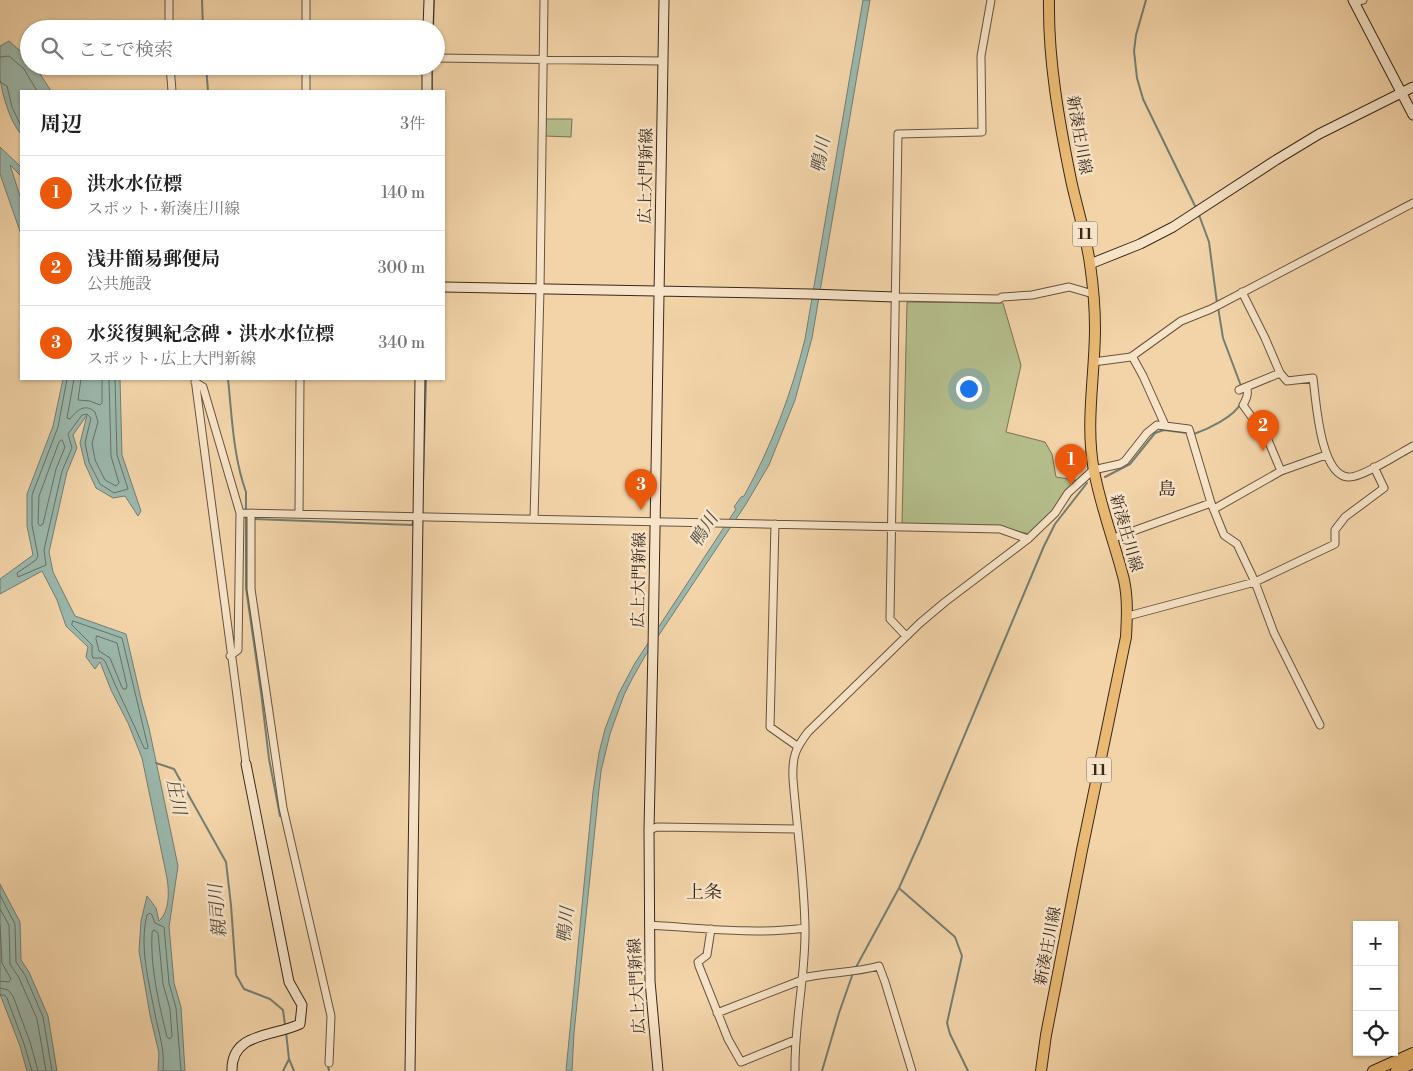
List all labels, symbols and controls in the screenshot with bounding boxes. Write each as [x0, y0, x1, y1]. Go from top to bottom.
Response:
search box [20, 20, 445, 75]
icon: search [38, 34, 66, 62]
text: ここで検索 [78, 38, 173, 62]
street label: 新湊庄川線 [1062, 94, 1096, 176]
text: 周辺 [40, 112, 82, 138]
text: 3件 [400, 114, 425, 134]
street label: 広上大門新線 [635, 128, 657, 224]
water label: 鴨川 [807, 133, 836, 175]
text: 洪水水位標 [87, 172, 182, 196]
text: 1 [52, 183, 60, 203]
text: 140 m [381, 183, 425, 203]
text: スポット · 新湊庄川線 [87, 199, 240, 219]
road number: 11 [1072, 222, 1098, 246]
text: 浅井簡易郵便局 [87, 247, 220, 271]
text: 2 [51, 258, 61, 278]
text: 300 m [378, 258, 425, 278]
text: 公共施設 [87, 274, 151, 294]
text: 水災復興紀念碑・洪水水位標 [87, 322, 334, 346]
text: 3 [51, 333, 61, 353]
text: 340 m [378, 333, 425, 353]
text: スポット · 広上大門新線 [87, 349, 256, 369]
your location [956, 376, 982, 402]
pin: 2 [1247, 410, 1279, 451]
pin: 1 [1055, 444, 1087, 485]
pin: 3 [625, 469, 657, 510]
district label: 島 [1158, 478, 1176, 501]
street label: 新湊庄川線 [1105, 492, 1147, 574]
water label: 鴨川 [685, 507, 724, 551]
street label: 広上大門新線 [628, 532, 650, 628]
road number: 11 [1086, 758, 1112, 782]
water label: 庄川 [161, 777, 191, 819]
water label: 親司川 [204, 881, 232, 939]
district label: 上条 [686, 881, 722, 904]
water label: 鴨川 [553, 904, 580, 944]
street label: 新湊庄川線 [1031, 905, 1065, 987]
map controls [1353, 921, 1398, 1056]
button: + [1353, 921, 1398, 966]
street label: 広上大門新線 [625, 938, 649, 1034]
button: − [1353, 966, 1398, 1011]
button: locate [1353, 1011, 1398, 1056]

